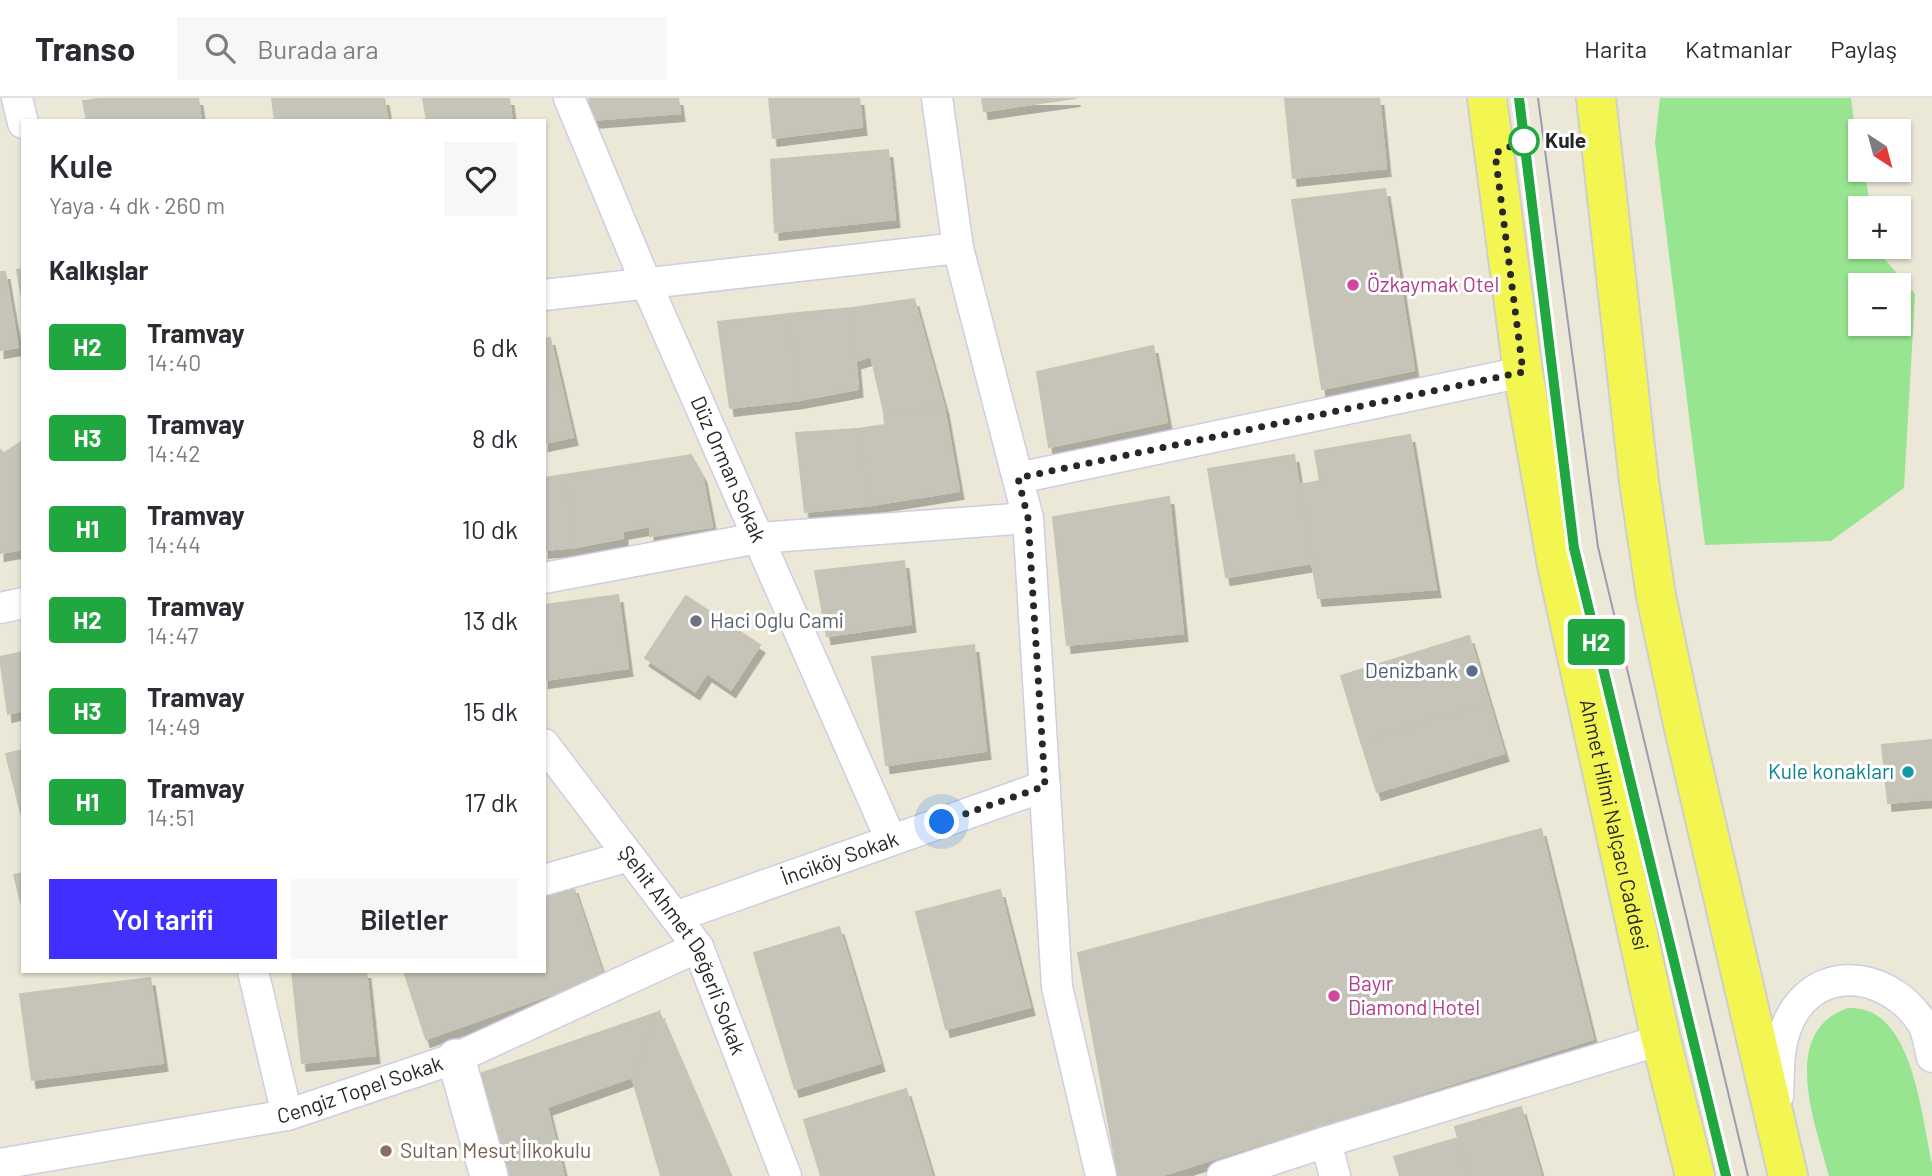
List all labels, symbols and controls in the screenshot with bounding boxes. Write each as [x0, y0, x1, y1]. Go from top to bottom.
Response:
search box [177, 17, 667, 80]
text: Transo [35, 28, 135, 68]
icon: search [201, 29, 239, 67]
text: Burada ara [257, 33, 379, 64]
text: Harita [1584, 34, 1647, 63]
text: Katmanlar [1685, 34, 1792, 63]
text: Paylaş [1830, 34, 1897, 63]
north arrow [1848, 119, 1911, 182]
map controls [1848, 119, 1911, 336]
marker: Kule [1509, 126, 1539, 156]
place label: Kule [1545, 127, 1586, 152]
button: heart [444, 142, 518, 216]
text: Kule [49, 145, 113, 185]
text: Yaya · 4 dk · 260 m [49, 191, 225, 219]
button: + [1848, 196, 1911, 259]
text: Kalkışlar [49, 254, 149, 285]
place label: Özkaymak Otel [1367, 271, 1499, 296]
button: − [1848, 273, 1911, 336]
marker: Özkaymak Otel [1345, 277, 1361, 293]
text: Tramvay [147, 317, 245, 348]
text: 6 dk [472, 331, 518, 362]
text: H2 [73, 332, 102, 361]
text: 14:40 [147, 348, 201, 376]
street label: Düz Orman Sokak [686, 392, 772, 546]
text: Tramvay [147, 408, 245, 439]
text: 8 dk [472, 422, 518, 453]
text: H3 [73, 423, 102, 452]
text: 14:42 [147, 439, 201, 467]
text: Tramvay [147, 499, 245, 530]
text: 10 dk [462, 513, 518, 544]
text: H1 [76, 514, 99, 543]
text: 14:44 [147, 530, 201, 558]
text: Tramvay [147, 590, 245, 621]
text: 13 dk [463, 604, 518, 635]
text: H2 [73, 605, 102, 634]
place label: Haci Oglu Cami [710, 607, 844, 632]
marker: Haci Oglu Cami [688, 613, 704, 629]
line badge: H2 [1564, 619, 1628, 665]
text: 14:47 [147, 621, 198, 649]
text: H2 [1582, 627, 1610, 656]
place label: Denizbank [1365, 657, 1458, 682]
marker: Denizbank [1464, 663, 1480, 679]
text: Tramvay [147, 681, 245, 712]
text: 15 dk [463, 695, 518, 726]
text: H3 [73, 696, 102, 725]
street label: Ahmet Hilmi Nalçacı Caddesi [1576, 696, 1655, 952]
text: 14:49 [147, 712, 200, 740]
place label: Kule konakları [1768, 758, 1894, 783]
marker: Kule konakları [1900, 764, 1916, 780]
text: Tramvay [147, 772, 245, 803]
text: 17 dk [464, 786, 518, 817]
text: H1 [76, 787, 99, 816]
text: 14:51 [147, 803, 195, 831]
your location [924, 804, 959, 839]
street label: İnciköy Sokak [778, 825, 901, 889]
street label: Şehit Ahmet Değerli Sokak [614, 840, 752, 1058]
button: Yol tarifi [49, 879, 277, 959]
button: Biletler [291, 879, 518, 959]
place label: Bayır Diamond Hotel [1348, 970, 1480, 1019]
marker: Bayır Diamond Hotel [1326, 988, 1342, 1004]
street label: Cengiz Topel Sokak [275, 1049, 446, 1128]
place label: Sultan Mesut İlkokulu [400, 1137, 591, 1162]
marker: Sultan Mesut İlkokulu [378, 1143, 394, 1159]

